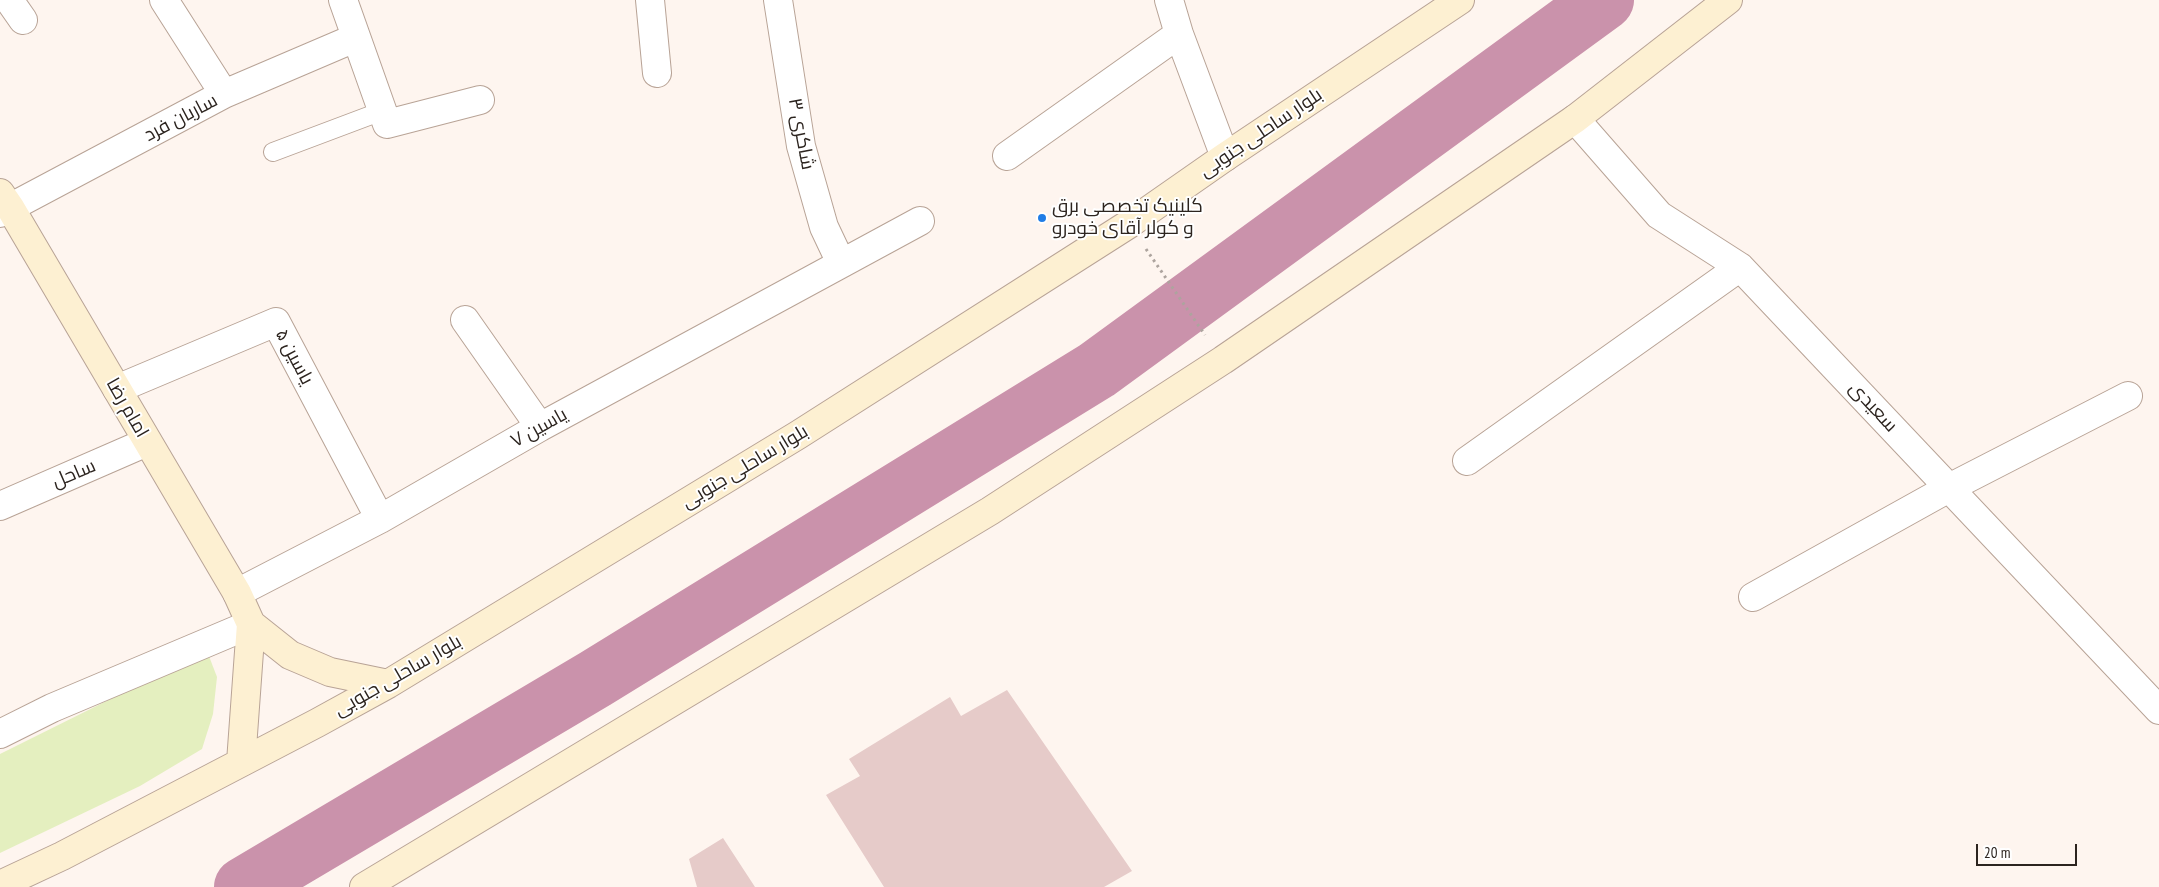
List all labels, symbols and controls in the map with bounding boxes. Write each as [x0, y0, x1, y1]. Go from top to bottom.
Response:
street label: بلوار ساحلی جنوبی [1195, 83, 1327, 183]
street label: ساربان فرد [140, 89, 222, 147]
street label: شاکری ۳ [783, 96, 819, 172]
place label: کلینیک تخصصی برق و کولر آقای خودرو [1052, 196, 1203, 240]
marker: کلینیک تخصصی برق و کولر آقای خودرو [1036, 212, 1048, 224]
street label: یاسین ۵ [270, 325, 318, 389]
street label: امام رضا [101, 374, 153, 442]
street label: سعیدی [1844, 377, 1902, 437]
street label: یاسین ۷ [507, 403, 571, 453]
street label: بلوار ساحلی جنوبی [678, 420, 812, 514]
street label: ساحل [49, 455, 99, 493]
street label: بلوار ساحلی جنوبی [330, 630, 466, 722]
scale bar [1979, 834, 2080, 866]
text: 20 m [1984, 843, 2010, 862]

